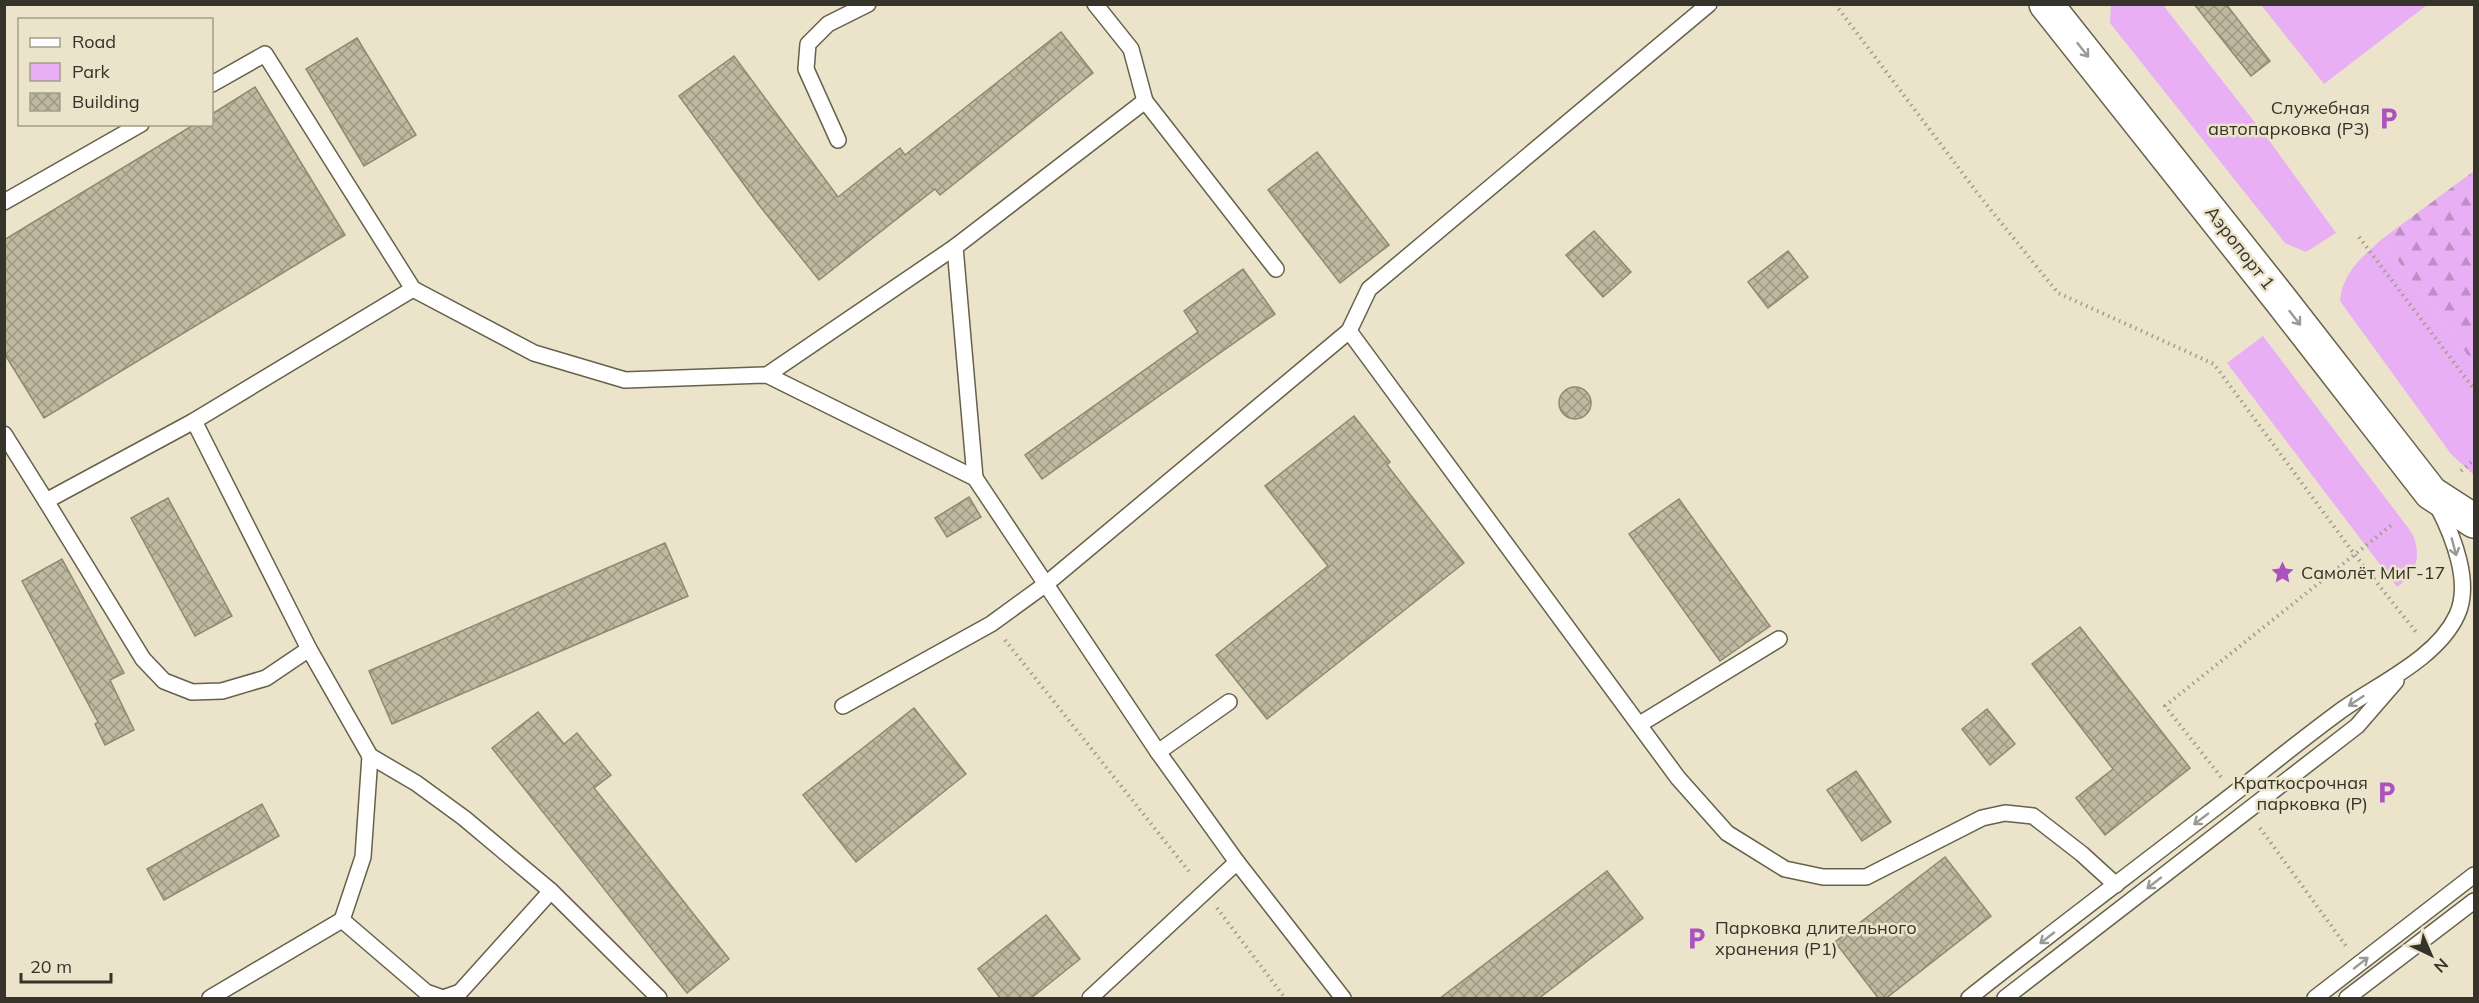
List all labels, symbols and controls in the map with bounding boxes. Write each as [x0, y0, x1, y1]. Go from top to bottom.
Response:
legend [18, 18, 213, 126]
text: Road [72, 30, 116, 53]
one-way arrow [2076, 42, 2089, 58]
text: Park [72, 60, 111, 83]
text: Building [72, 90, 140, 113]
place label: Служебная автопарковка (P3) [2208, 96, 2370, 140]
parking icon: Служебная автопарковка (P3) [2375, 105, 2401, 131]
street label: Аэропорт 1 [2201, 201, 2280, 294]
one-way arrow [2289, 310, 2302, 326]
one-way arrow [2449, 537, 2461, 556]
place icon: Самолёт МиГ-17 [2270, 560, 2296, 586]
place label: Самолёт МиГ-17 [2301, 561, 2445, 584]
one-way arrow [2348, 695, 2365, 707]
place label: Краткосрочная парковка (P) [2234, 771, 2368, 815]
parking icon: Краткосрочная парковка (P) [2373, 780, 2399, 806]
one-way arrow [2194, 813, 2210, 826]
one-way arrow [2146, 876, 2162, 889]
place label: Парковка длительного хранения (P1) [1715, 916, 1917, 960]
parking icon: Парковка длительного хранения (P1) [1684, 925, 1710, 951]
north arrow [2401, 925, 2461, 985]
one-way arrow [2039, 932, 2055, 944]
scale bar [21, 946, 111, 984]
text: N [2430, 954, 2453, 977]
text: 20 m [30, 955, 72, 978]
one-way arrow [2353, 956, 2369, 969]

